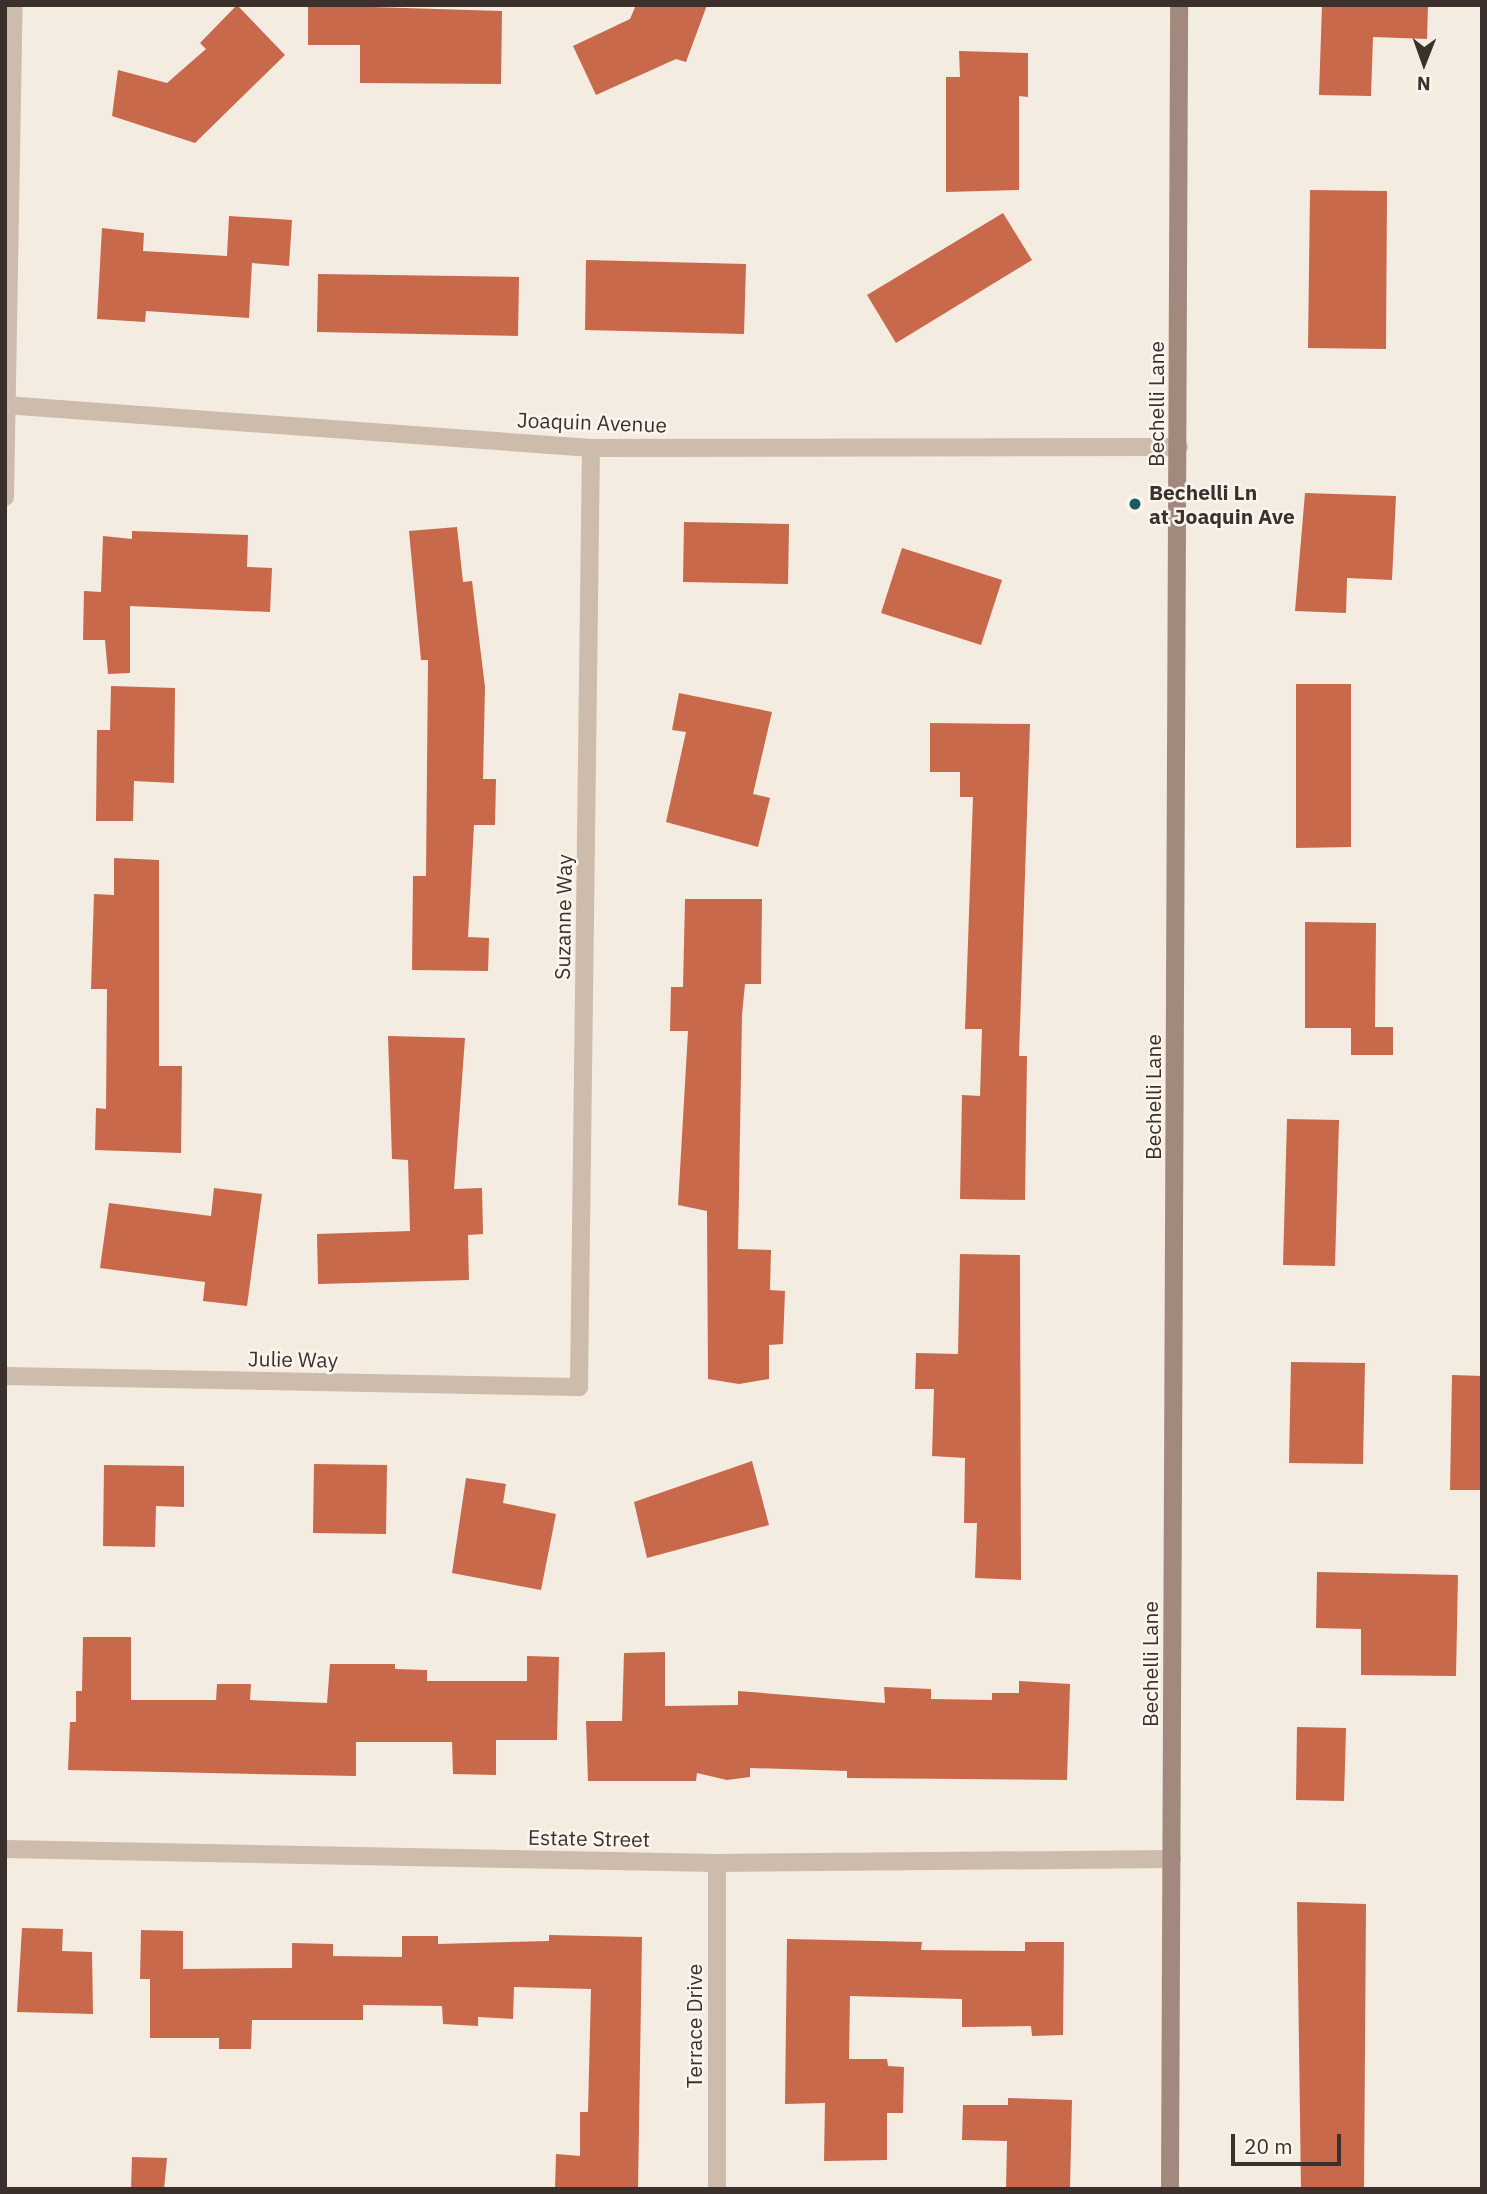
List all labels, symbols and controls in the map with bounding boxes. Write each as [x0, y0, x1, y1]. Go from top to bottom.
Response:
north arrow [1389, 28, 1459, 98]
text: N [1417, 72, 1431, 96]
street label: Bechelli Lane [1143, 341, 1169, 467]
street label: Joaquin Avenue [517, 407, 667, 437]
place label: Bechelli Ln at Joaquin Ave [1149, 479, 1295, 529]
marker: Bechelli Ln at Joaquin Ave [1127, 496, 1143, 512]
street label: Suzanne Way [549, 854, 577, 980]
street label: Bechelli Lane [1140, 1034, 1166, 1160]
street label: Julie Way [248, 1346, 338, 1372]
street label: Bechelli Lane [1137, 1601, 1163, 1727]
street label: Estate Street [528, 1824, 650, 1852]
street label: Terrace Drive [681, 1964, 707, 2088]
scale bar [1235, 2120, 1345, 2164]
text: 20 m [1244, 2132, 1293, 2160]

